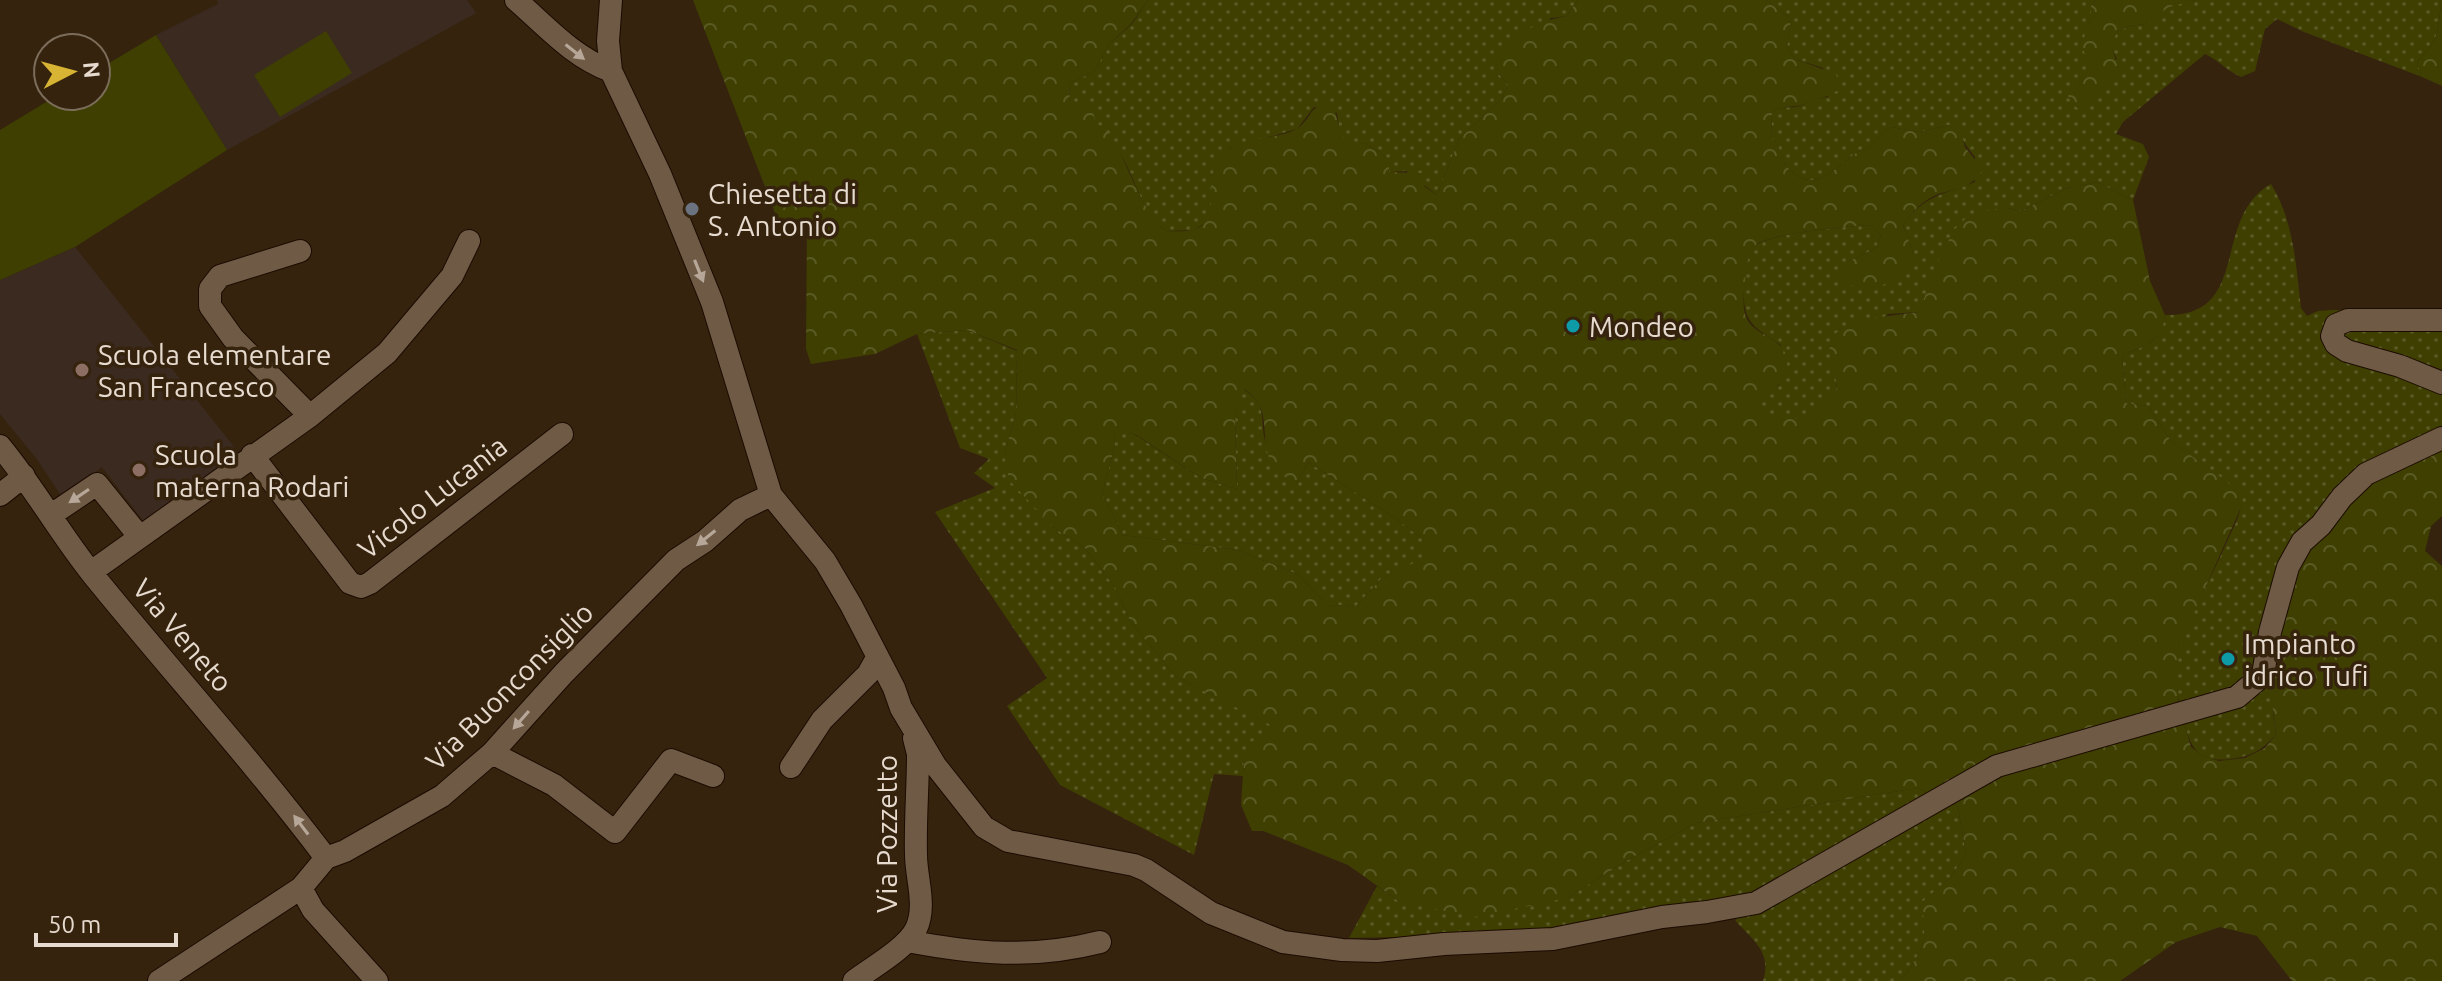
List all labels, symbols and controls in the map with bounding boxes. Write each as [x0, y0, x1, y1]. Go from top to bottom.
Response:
north arrow [32, 32, 112, 112]
one-way arrow [565, 43, 585, 59]
text: N [79, 60, 106, 79]
place label: Chiesetta di S. Antonio [708, 178, 857, 241]
marker: Chiesetta di S. Antonio [683, 200, 701, 218]
one-way arrow [693, 259, 706, 283]
place label: Mondeo [1589, 311, 1694, 342]
marker: Mondeo [1564, 317, 1582, 335]
place label: Scuola elementare San Francesco [98, 339, 332, 402]
marker: Scuola elementare San Francesco [73, 361, 91, 379]
street label: Vicolo Lucania [352, 429, 512, 565]
place label: Scuola materna Rodari [155, 439, 349, 502]
marker: Scuola materna Rodari [130, 461, 148, 479]
one-way arrow [69, 488, 90, 503]
one-way arrow [696, 529, 716, 546]
street label: Via Veneto [127, 572, 239, 698]
street label: Via Buonconsiglio [419, 596, 599, 776]
place label: Impianto idrico Tufi [2244, 628, 2369, 691]
marker: Impianto idrico Tufi [2219, 650, 2237, 668]
one-way arrow [513, 710, 531, 729]
street label: Via Pozzetto [871, 755, 902, 913]
one-way arrow [293, 815, 309, 835]
scale bar [36, 897, 176, 947]
text: 50 m [48, 911, 101, 938]

